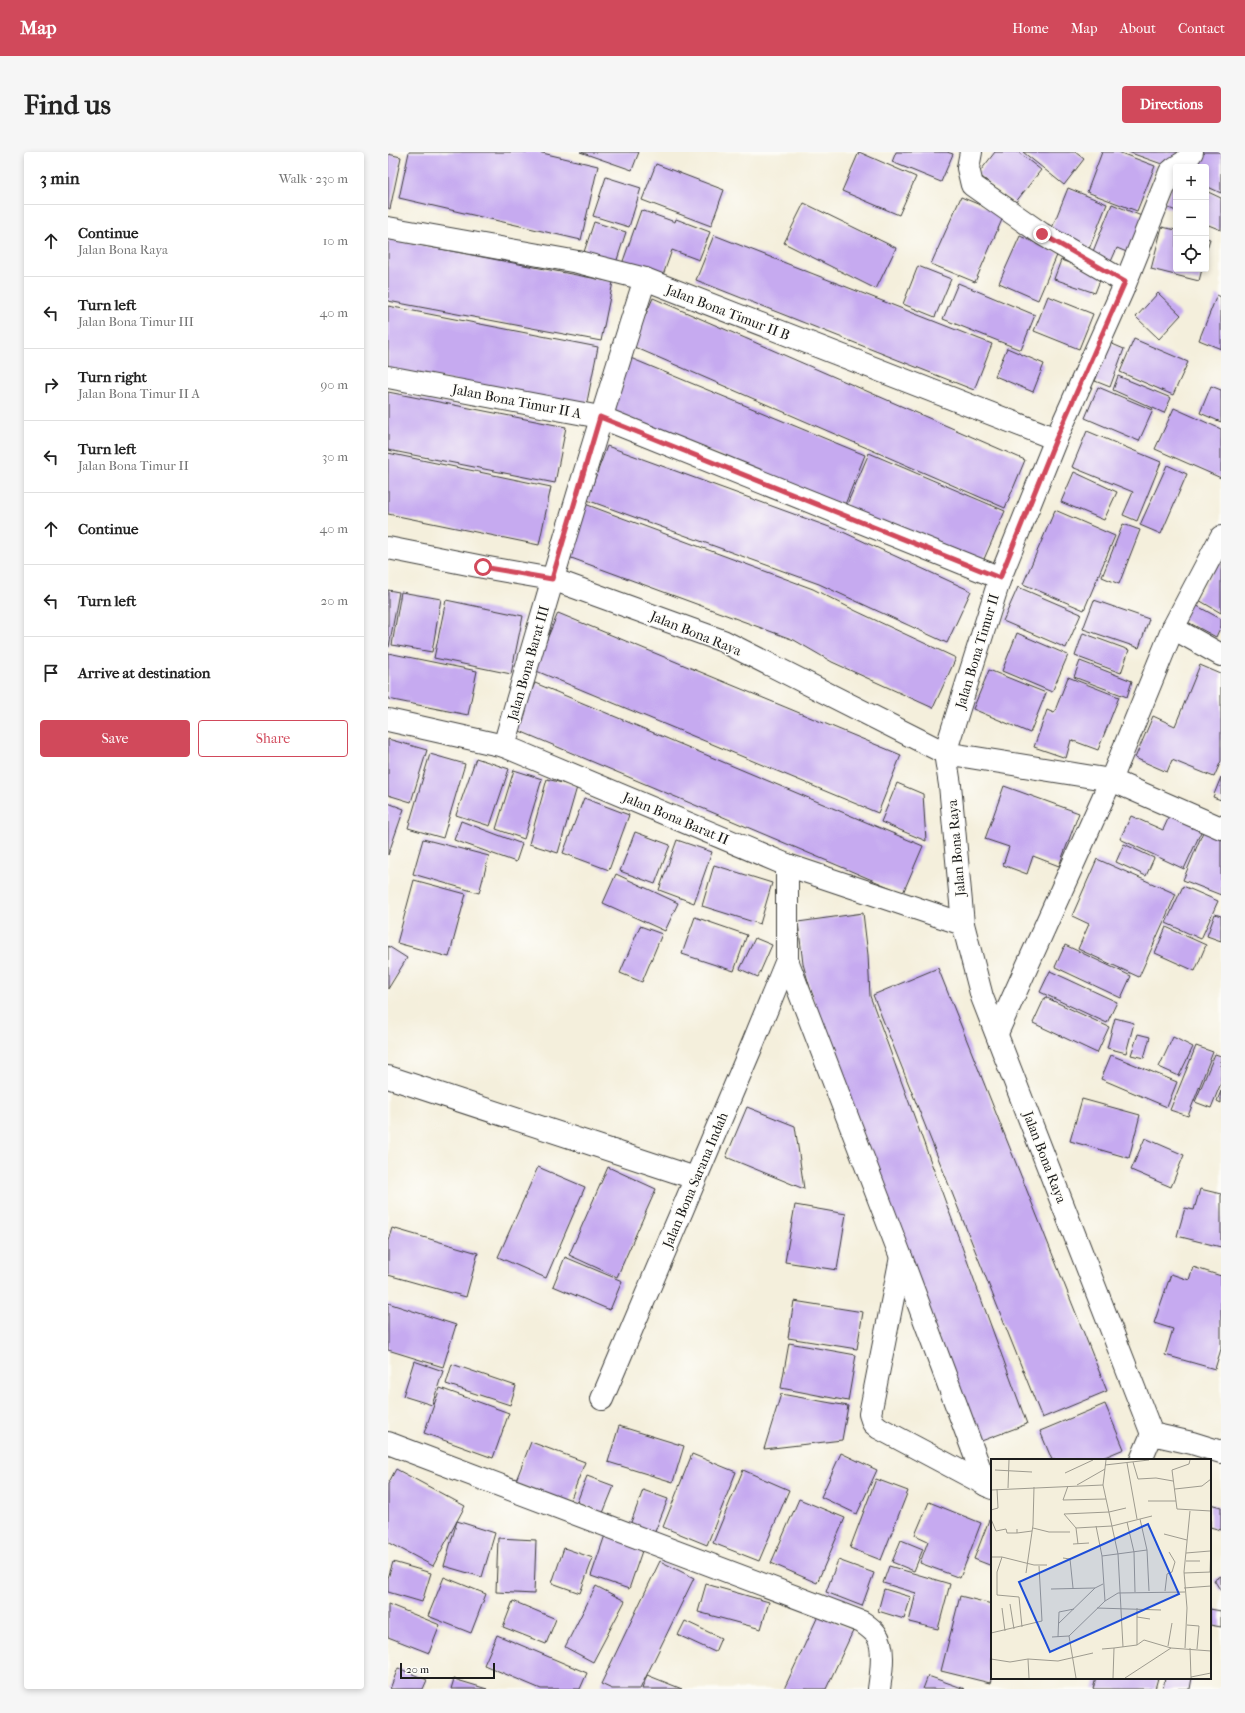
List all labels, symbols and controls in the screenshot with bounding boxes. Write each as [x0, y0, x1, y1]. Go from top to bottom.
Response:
text: Map [20, 17, 56, 39]
text: Home [1012, 20, 1049, 37]
text: Map [1071, 20, 1098, 37]
text: About [1120, 20, 1156, 37]
text: Contact [1178, 20, 1225, 37]
button: Directions [1122, 86, 1221, 123]
text: Find us [24, 88, 111, 121]
map controls [1173, 164, 1209, 272]
button: + [1173, 164, 1209, 200]
text: 3 min [40, 168, 80, 188]
text: Walk · 230 m [279, 171, 348, 186]
button: − [1173, 200, 1209, 236]
text: Continue [78, 224, 138, 242]
route end [1033, 225, 1051, 243]
icon: ahead [40, 230, 62, 252]
text: 10 m [323, 233, 348, 248]
button: locate [1173, 236, 1209, 272]
text: Jalan Bona Raya [78, 242, 168, 257]
street label: Jalan Bona Timur II B [663, 281, 792, 344]
text: Turn left [78, 296, 136, 314]
icon: left [40, 302, 62, 324]
text: 40 m [320, 305, 348, 320]
text: Jalan Bona Timur III [78, 314, 194, 329]
text: Turn right [78, 368, 147, 386]
icon: right [40, 374, 62, 396]
text: 90 m [320, 377, 348, 392]
street label: Jalan Bona Timur II A [450, 380, 584, 423]
text: Jalan Bona Timur II A [78, 386, 200, 401]
text: Turn left [78, 440, 136, 458]
icon: left [40, 446, 62, 468]
text: 30 m [322, 449, 348, 464]
text: Jalan Bona Timur II [78, 458, 189, 473]
icon: ahead [40, 518, 62, 540]
text: Continue [78, 520, 138, 538]
text: 40 m [320, 521, 348, 536]
route start [474, 558, 492, 576]
icon: left [40, 590, 62, 612]
street label: Jalan Bona Timur II [952, 591, 1003, 712]
text: Turn left [78, 592, 136, 610]
text: 20 m [321, 593, 348, 608]
street label: Jalan Bona Barat III [504, 603, 553, 724]
street label: Jalan Bona Raya [647, 607, 744, 660]
icon: arrive [40, 662, 62, 684]
text: Arrive at destination [78, 664, 210, 682]
button: Save [40, 720, 190, 757]
button: Share [198, 720, 348, 757]
street label: Jalan Bona Barat II [619, 788, 732, 849]
street label: Jalan Bona Raya [944, 798, 969, 898]
street label: Jalan Bona Raya [1019, 1108, 1070, 1206]
street label: Jalan Bona Sarana Indah [659, 1110, 732, 1252]
inset map [991, 1459, 1211, 1679]
scale bar [400, 1661, 495, 1680]
text: 20 m [406, 1663, 429, 1676]

